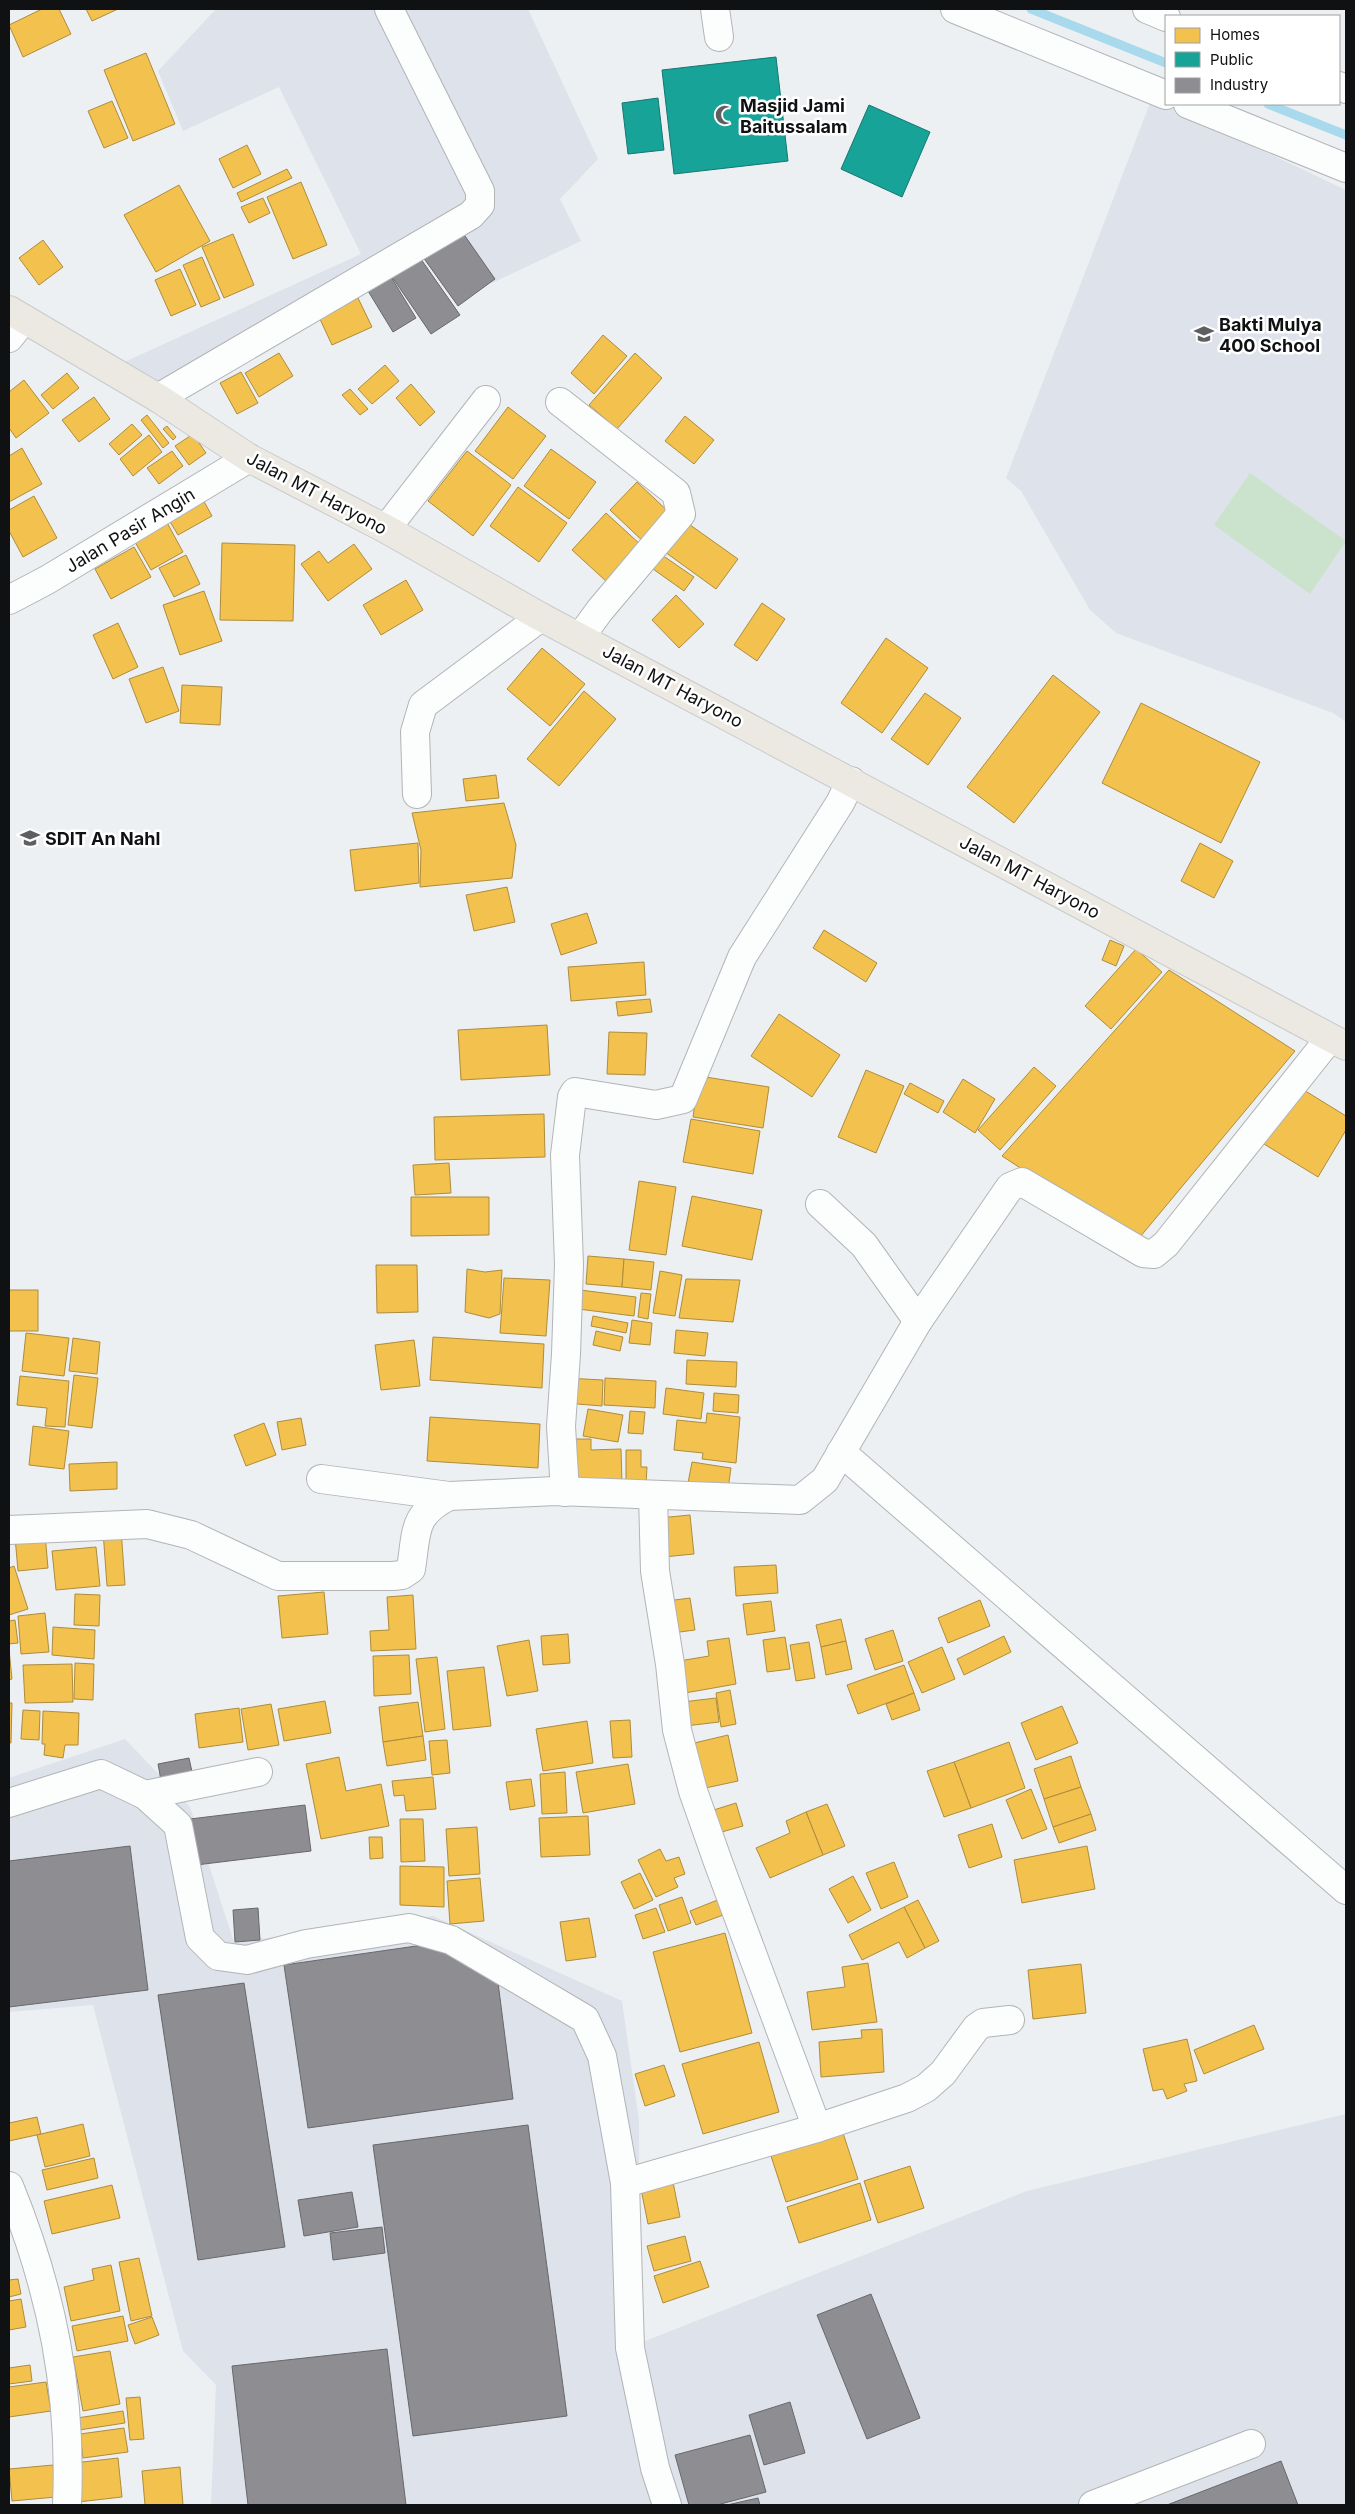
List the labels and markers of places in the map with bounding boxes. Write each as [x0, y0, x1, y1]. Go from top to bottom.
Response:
place label: Masjid Jami Baitussalam [740, 95, 847, 137]
mosque icon: Masjid Jami Baitussalam [714, 104, 736, 126]
place label: Bakti Mulya 400 School [1219, 314, 1322, 356]
school or university icon: Bakti Mulya 400 School [1193, 323, 1215, 345]
school or university icon: SDIT An Nahl [19, 827, 41, 849]
place label: SDIT An Nahl [45, 828, 160, 849]

